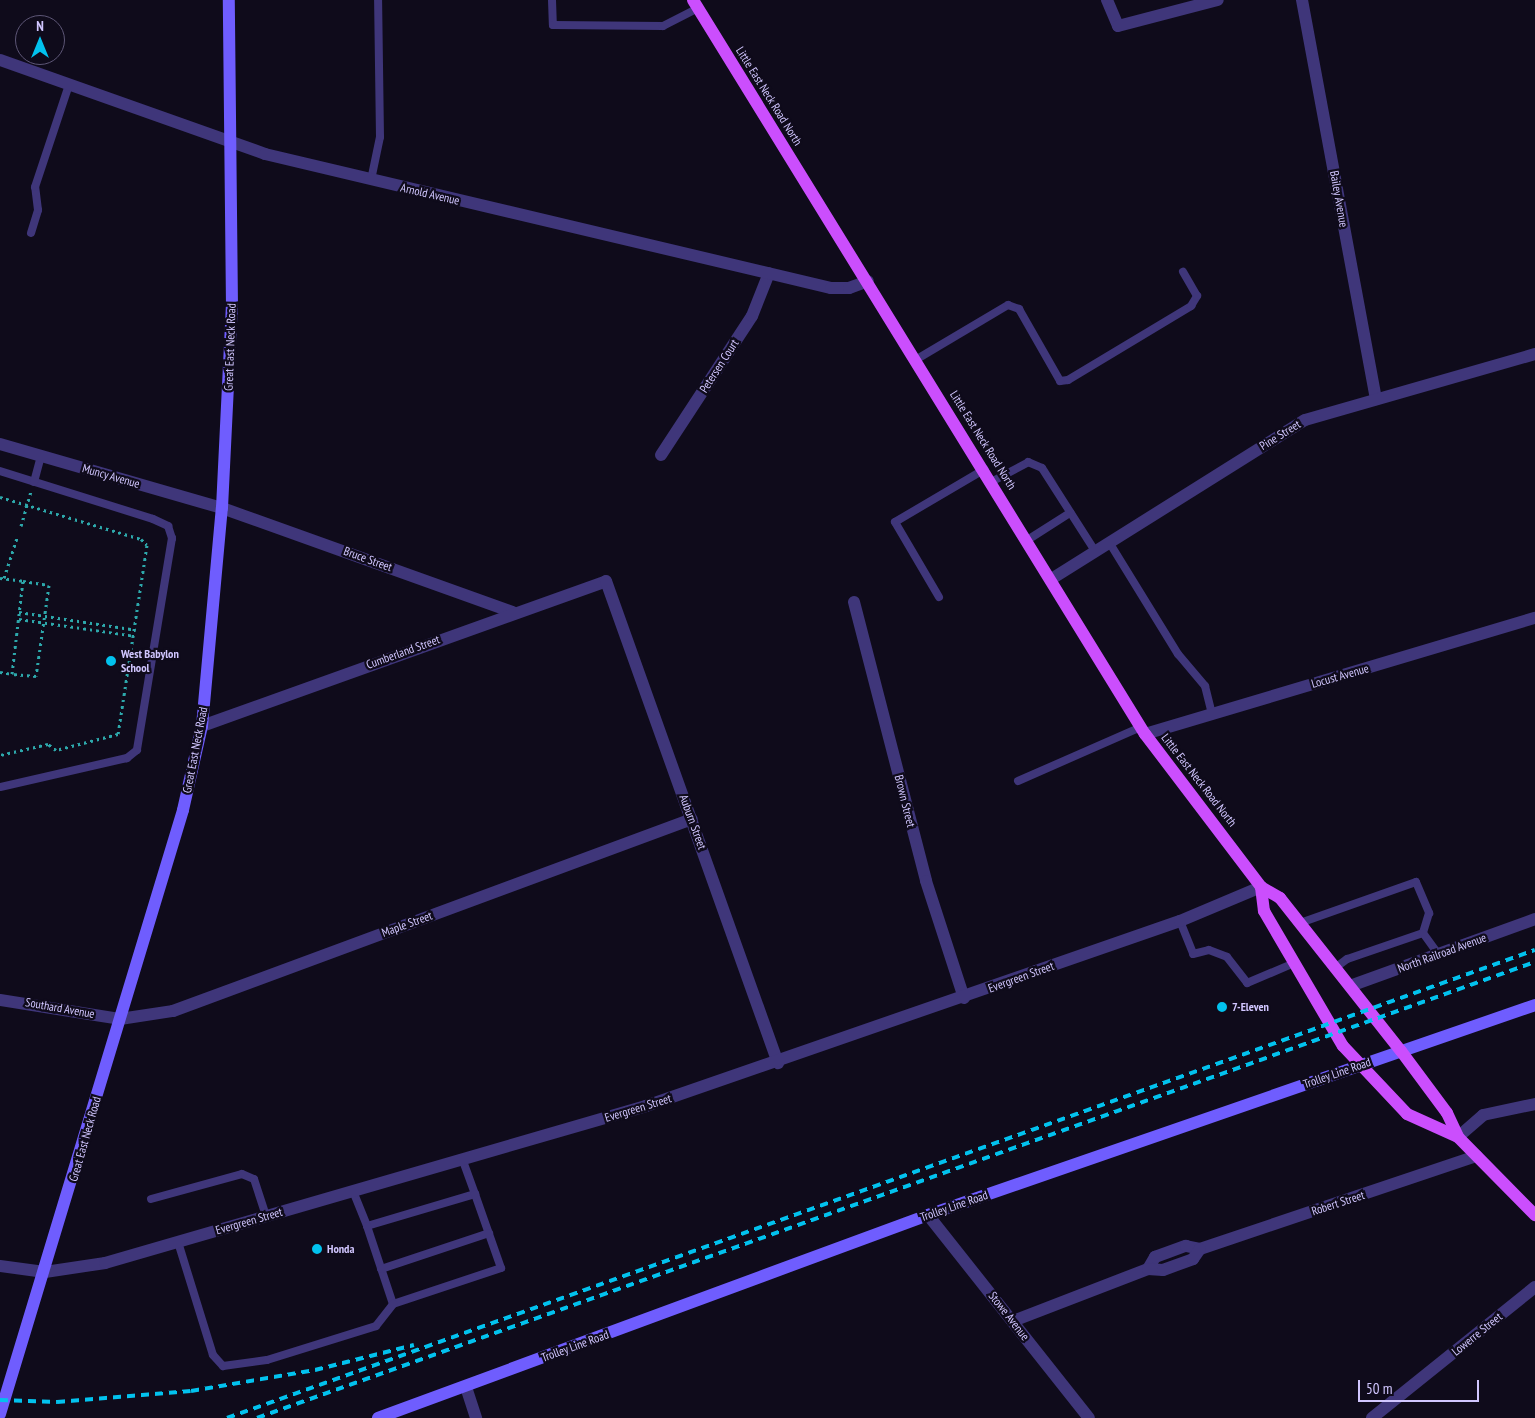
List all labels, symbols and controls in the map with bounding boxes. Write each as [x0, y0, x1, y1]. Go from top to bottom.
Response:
north arrow [15, 15, 65, 65]
text: N [36, 17, 44, 35]
street label: Little East Neck Road North [733, 44, 805, 148]
street label: Bailey Avenue [1327, 169, 1351, 229]
street label: Arnold Avenue [399, 180, 461, 208]
street label: Great East Neck Road [221, 303, 239, 391]
street label: Petersen Court [696, 337, 742, 395]
street label: Little East Neck Road North [947, 388, 1019, 492]
street label: Pine Street [1257, 417, 1303, 453]
street label: Muncy Avenue [80, 461, 142, 491]
street label: Bruce Street [342, 544, 394, 574]
street label: Cumberland Street [364, 632, 442, 672]
place label: West Babylon School [121, 647, 179, 675]
marker: West Babylon School [105, 655, 117, 667]
street label: Locust Avenue [1309, 661, 1371, 691]
street label: Great East Neck Road [180, 705, 210, 795]
street label: Little East Neck Road North [1158, 731, 1240, 829]
street label: Brown Street [892, 773, 918, 829]
street label: Auburn Street [676, 793, 710, 851]
street label: Maple Street [380, 908, 434, 940]
street label: North Railroad Avenue [1396, 930, 1488, 976]
street label: Evergreen Street [986, 958, 1056, 996]
street label: Southard Avenue [24, 995, 96, 1021]
place label: 7-Eleven [1232, 1000, 1269, 1014]
marker: 7-Eleven [1216, 1001, 1228, 1013]
street label: Trolley Line Road [1301, 1055, 1373, 1091]
street label: Evergreen Street [603, 1091, 673, 1125]
street label: Great East Neck Road [66, 1095, 104, 1183]
street label: Trolley Line Road [918, 1188, 990, 1224]
street label: Robert Street [1310, 1188, 1366, 1218]
street label: Evergreen Street [214, 1205, 284, 1237]
place label: Honda [327, 1242, 354, 1256]
marker: Honda [311, 1243, 323, 1255]
street label: Stowe Avenue [985, 1289, 1033, 1343]
street label: Lowerre Street [1449, 1309, 1505, 1359]
street label: Trolley Line Road [539, 1327, 611, 1365]
scale bar [1360, 1370, 1481, 1402]
text: 50 m [1366, 1379, 1392, 1398]

